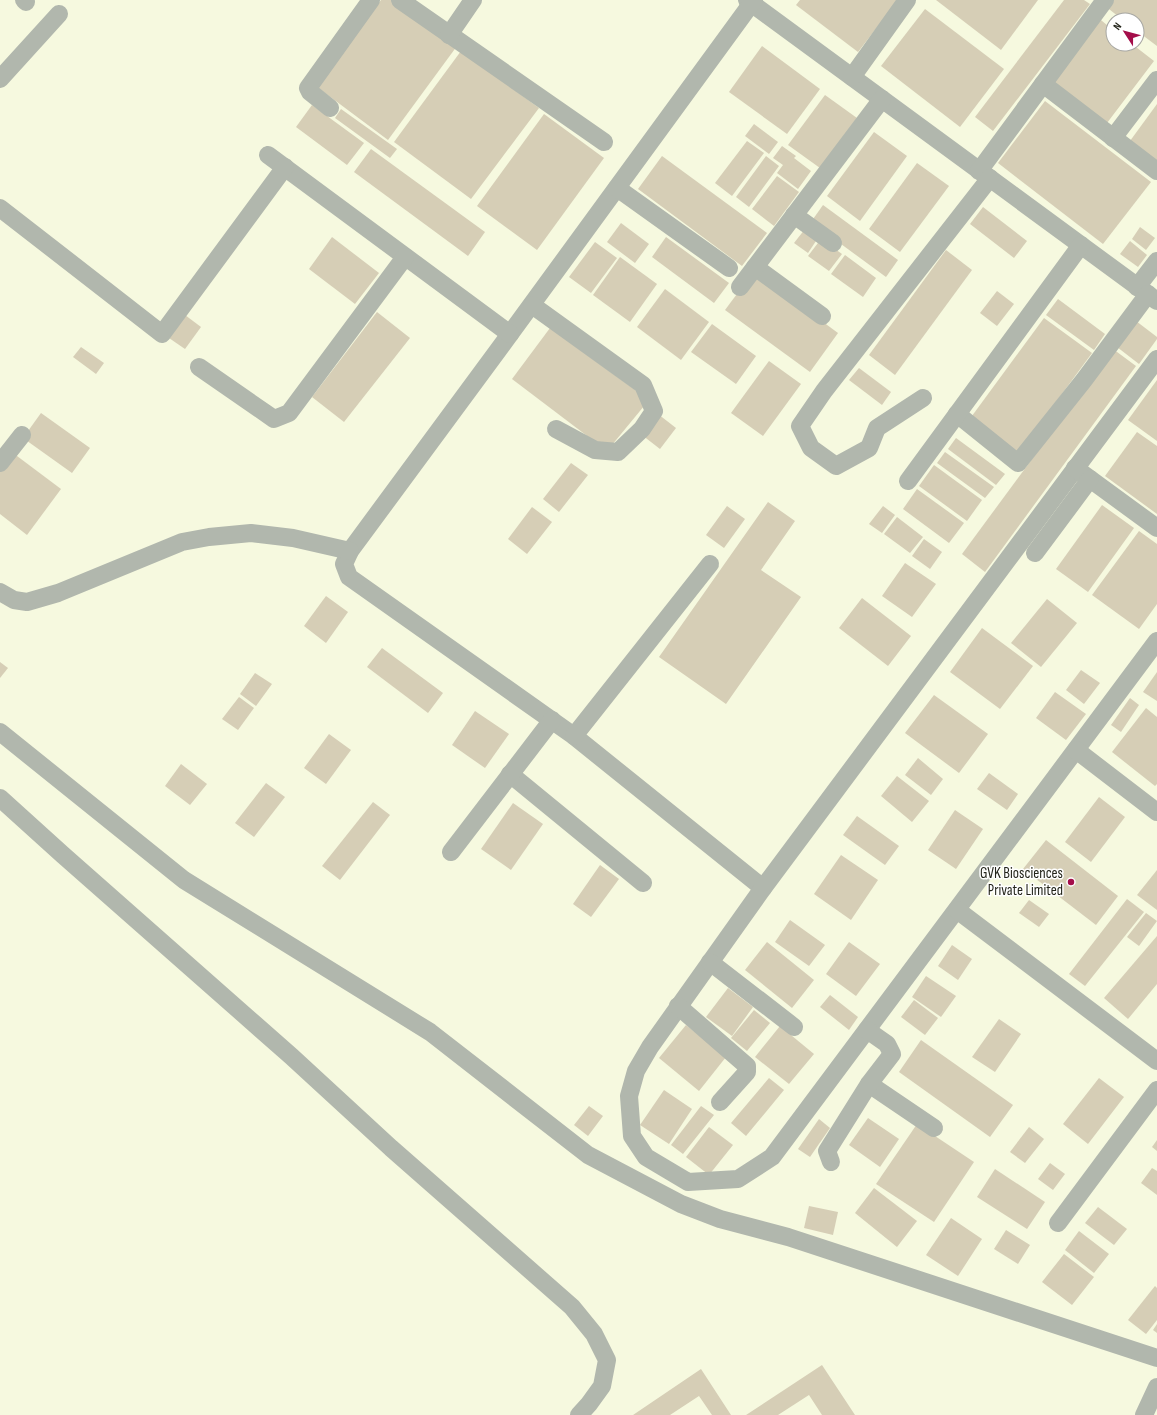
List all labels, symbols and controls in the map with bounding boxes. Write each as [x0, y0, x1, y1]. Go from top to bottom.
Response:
north arrow [1105, 12, 1145, 52]
text: N [1110, 20, 1124, 33]
place label: GVK Biosciences Private Limited [980, 864, 1063, 900]
marker: GVK Biosciences Private Limited [1066, 877, 1076, 887]

